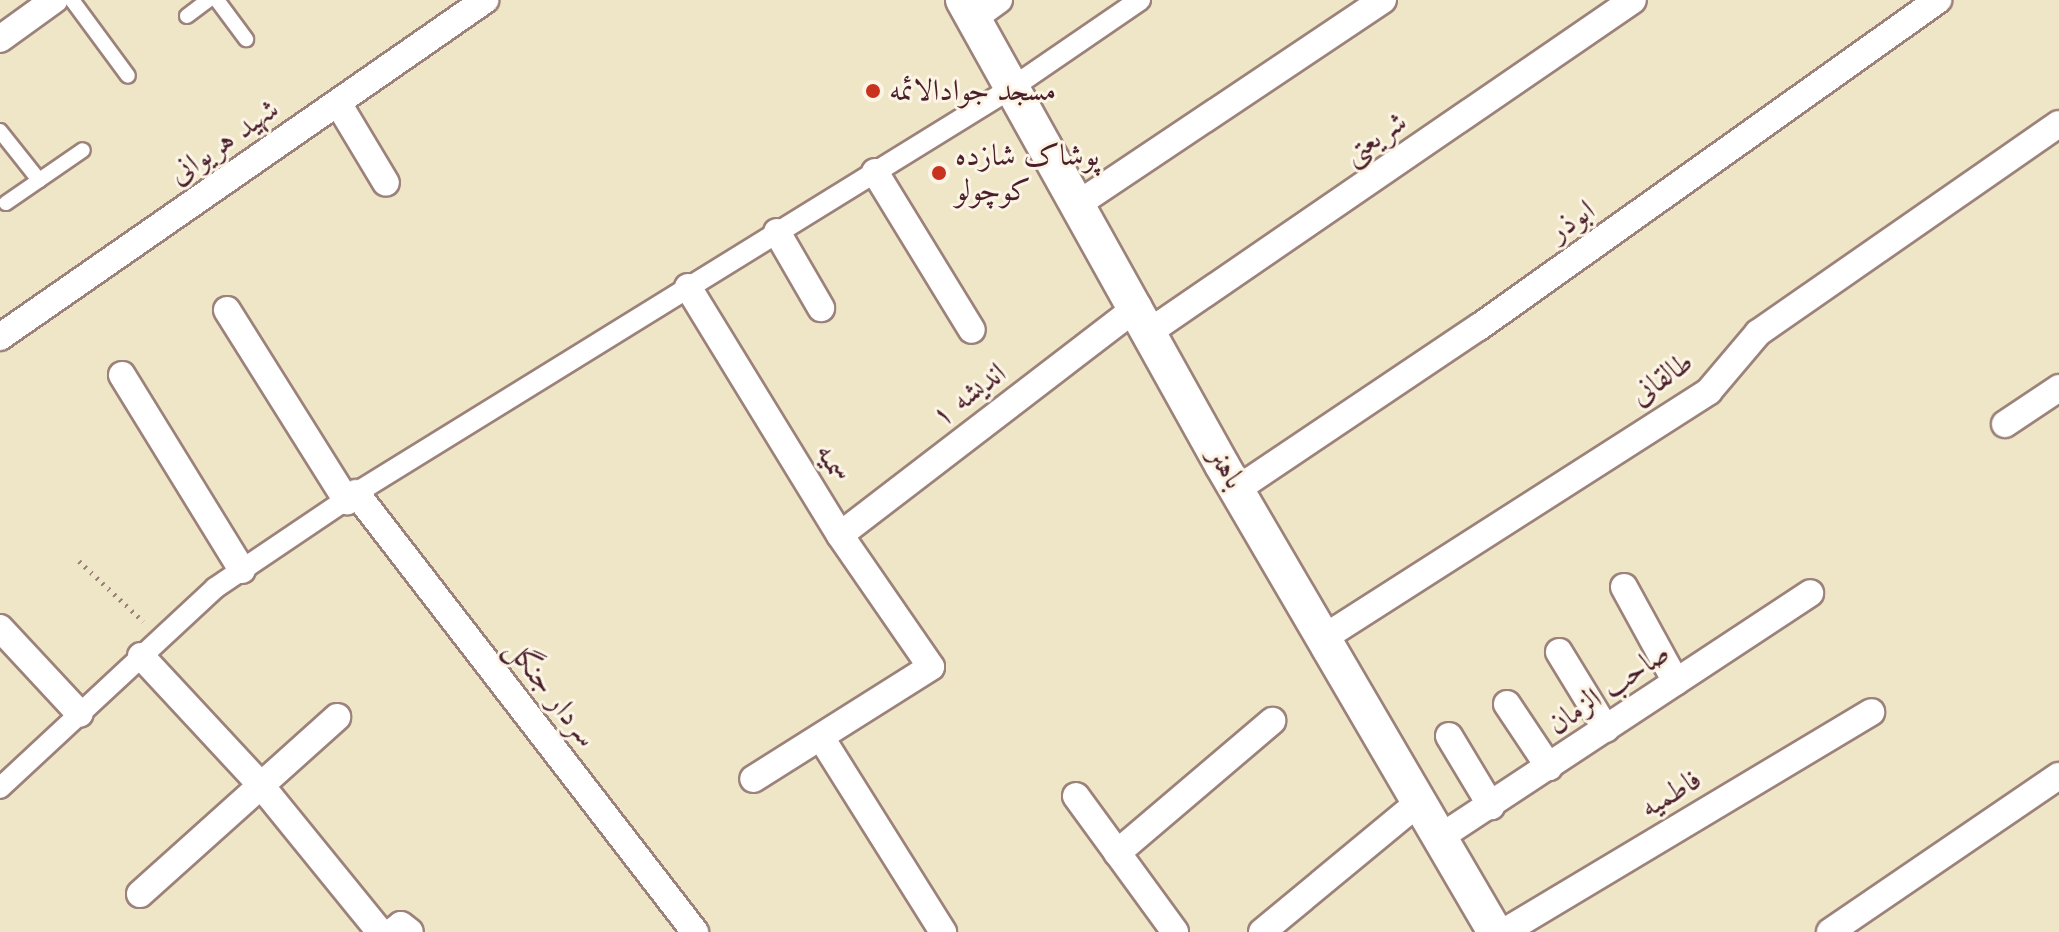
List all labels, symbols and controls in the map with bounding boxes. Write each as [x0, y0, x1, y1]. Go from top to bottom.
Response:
place label: مسجد جوادالائمه [889, 73, 1056, 109]
marker: مسجد جوادالائمه [864, 82, 882, 100]
street label: شهید هریوانی [162, 91, 286, 193]
street label: شریعتی [1336, 104, 1414, 172]
place label: پوشاک شازده کوچولو [955, 138, 1100, 208]
marker: پوشاک شازده کوچولو [930, 164, 948, 182]
street label: ابوذر [1542, 192, 1602, 250]
street label: طالقانی [1623, 344, 1701, 414]
street label: اندیشه ۱ [924, 355, 1014, 435]
street label: سمیه [807, 437, 859, 489]
street label: باهنر [1200, 440, 1252, 496]
street label: سردار جنگل [497, 632, 605, 754]
street label: صاحب الزمان [1541, 635, 1677, 743]
street label: فاطمیه [1634, 762, 1708, 826]

